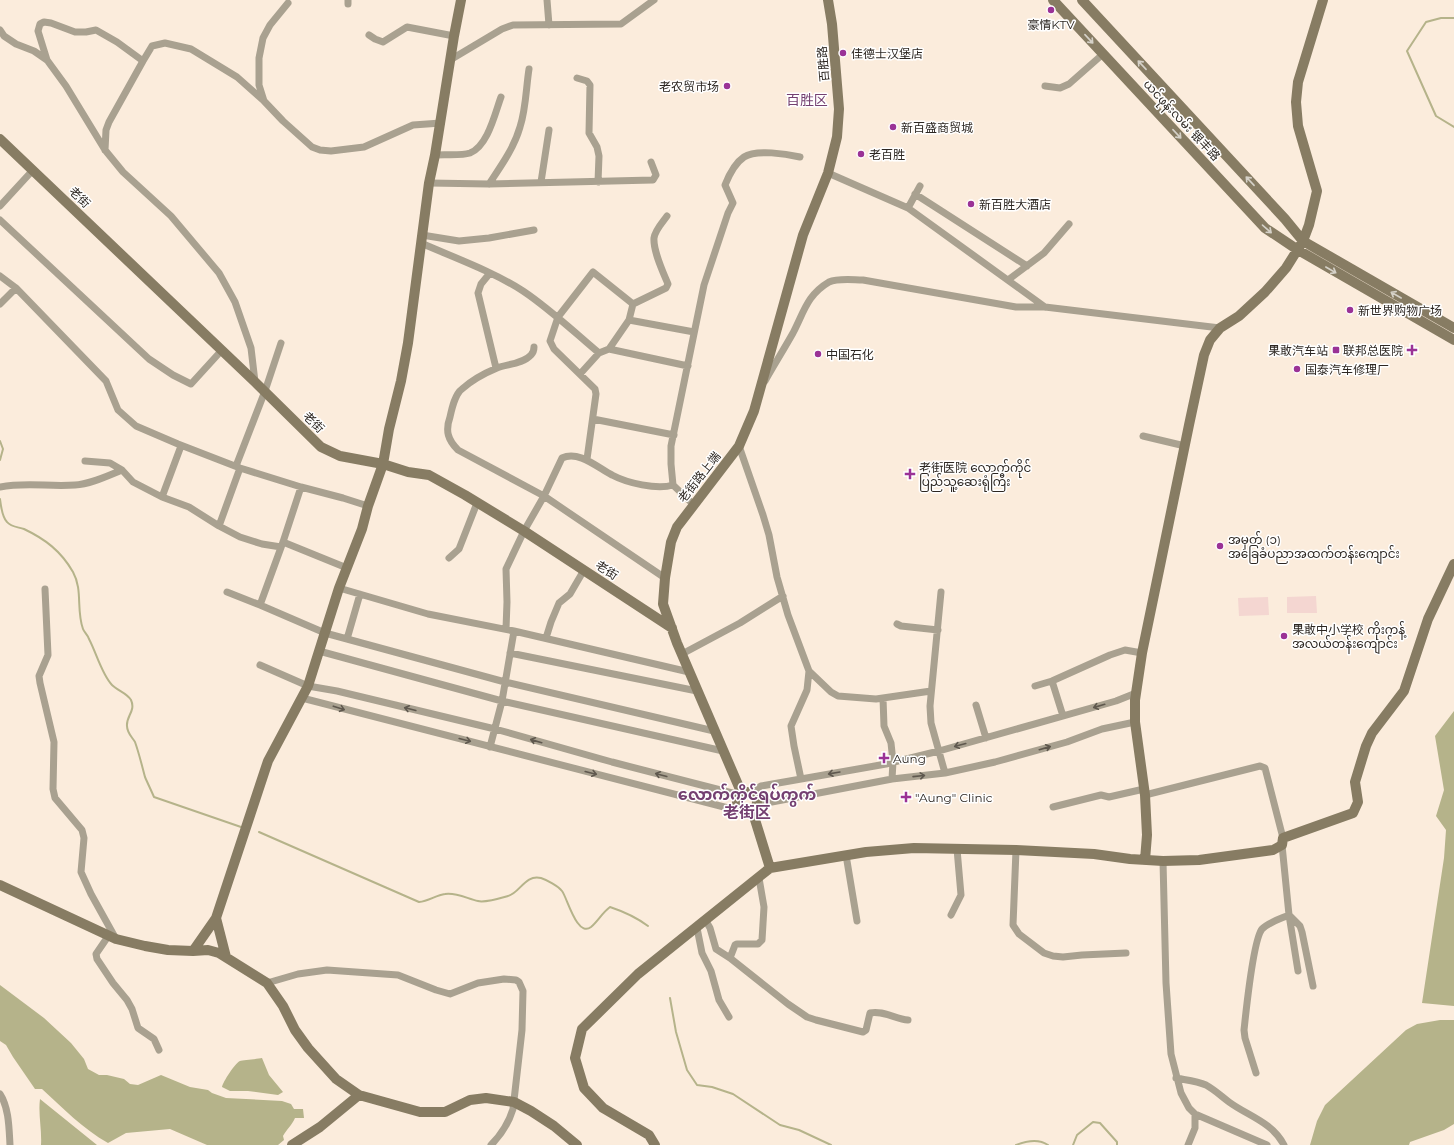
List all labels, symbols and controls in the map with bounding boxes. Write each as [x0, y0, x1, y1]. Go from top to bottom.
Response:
marker: 豪情KTV [1046, 5, 1056, 15]
place label: 豪情KTV [1027, 17, 1075, 32]
one-way arrow [1084, 34, 1094, 44]
street label: 百胜路 [814, 45, 832, 83]
place label: 佳德士汉堡店 [851, 46, 923, 61]
marker: 佳德士汉堡店 [838, 48, 848, 58]
one-way arrow [1137, 60, 1147, 70]
street label: ယင်ဖုန်းလမ်း 银丰路 [1138, 76, 1224, 166]
place label: 老农贸市场 [659, 79, 719, 94]
marker: 老农贸市场 [722, 81, 732, 91]
district label: 百胜区 [786, 91, 828, 109]
place label: 新百盛商贸城 [901, 120, 973, 135]
marker: 新百盛商贸城 [888, 122, 898, 132]
one-way arrow [1173, 129, 1182, 139]
place label: 老百胜 [869, 147, 905, 162]
marker: 老百胜 [856, 149, 866, 159]
one-way arrow [1245, 175, 1254, 186]
street label: 老街 [66, 183, 94, 211]
place label: 新百胜大酒店 [979, 197, 1051, 212]
marker: 新百胜大酒店 [966, 199, 976, 209]
one-way arrow [1261, 224, 1272, 233]
one-way arrow [1325, 266, 1337, 274]
one-way arrow [1390, 290, 1402, 298]
place label: 新世界购物广场 [1358, 303, 1442, 318]
marker: 新世界购物广场 [1345, 305, 1355, 315]
place label: 果敢汽车站 [1268, 343, 1328, 358]
place label: 联邦总医院 [1343, 343, 1403, 358]
marker: 联邦总医院 [1406, 344, 1418, 356]
marker: 果敢汽车站 [1331, 345, 1341, 355]
place label: 中国石化 [826, 347, 874, 362]
marker: 中国石化 [813, 349, 823, 359]
place label: 国泰汽车修理厂 [1305, 362, 1389, 377]
marker: 国泰汽车修理厂 [1292, 364, 1302, 374]
street label: 老街 [300, 408, 328, 436]
street label: 老街路上端 [675, 449, 723, 505]
place label: 老街医院 လောက်ကိုင် ပြည်သူ့ဆေးရုံကြီး [919, 459, 1032, 492]
marker: 老街医院 လောက်ကိုင် ပြည်သူ့ဆေးရုံကြီး [904, 468, 916, 480]
place label: အမှတ် (၁) အခြေခံပညာအထက်တန်းကျောင်း [1228, 531, 1400, 564]
marker: အမှတ် (၁) အခြေခံပညာအထက်တန်းကျောင်း [1215, 541, 1225, 551]
street label: 老街 [593, 557, 621, 583]
place label: 果敢中小学校 ကိုးကန့် အလယ်တန်းကျောင်း [1292, 621, 1407, 654]
marker: 果敢中小学校 ကိုးကန့် အလယ်တန်းကျောင်း [1279, 631, 1289, 641]
one-way arrow [1093, 702, 1106, 710]
one-way arrow [404, 704, 417, 712]
one-way arrow [332, 705, 345, 712]
one-way arrow [458, 737, 471, 745]
one-way arrow [530, 737, 543, 744]
one-way arrow [954, 742, 967, 749]
one-way arrow [1039, 744, 1052, 752]
place label: Aung [893, 751, 926, 766]
marker: Aung [878, 752, 890, 764]
one-way arrow [828, 769, 841, 777]
one-way arrow [584, 770, 597, 777]
one-way arrow [655, 770, 668, 778]
one-way arrow [912, 772, 925, 780]
district label: လောက်ကိုင်ရပ်ကွက် 老街区 [678, 783, 816, 822]
place label: "Aung" Clinic [915, 790, 993, 805]
marker: "Aung" Clinic [900, 791, 912, 803]

